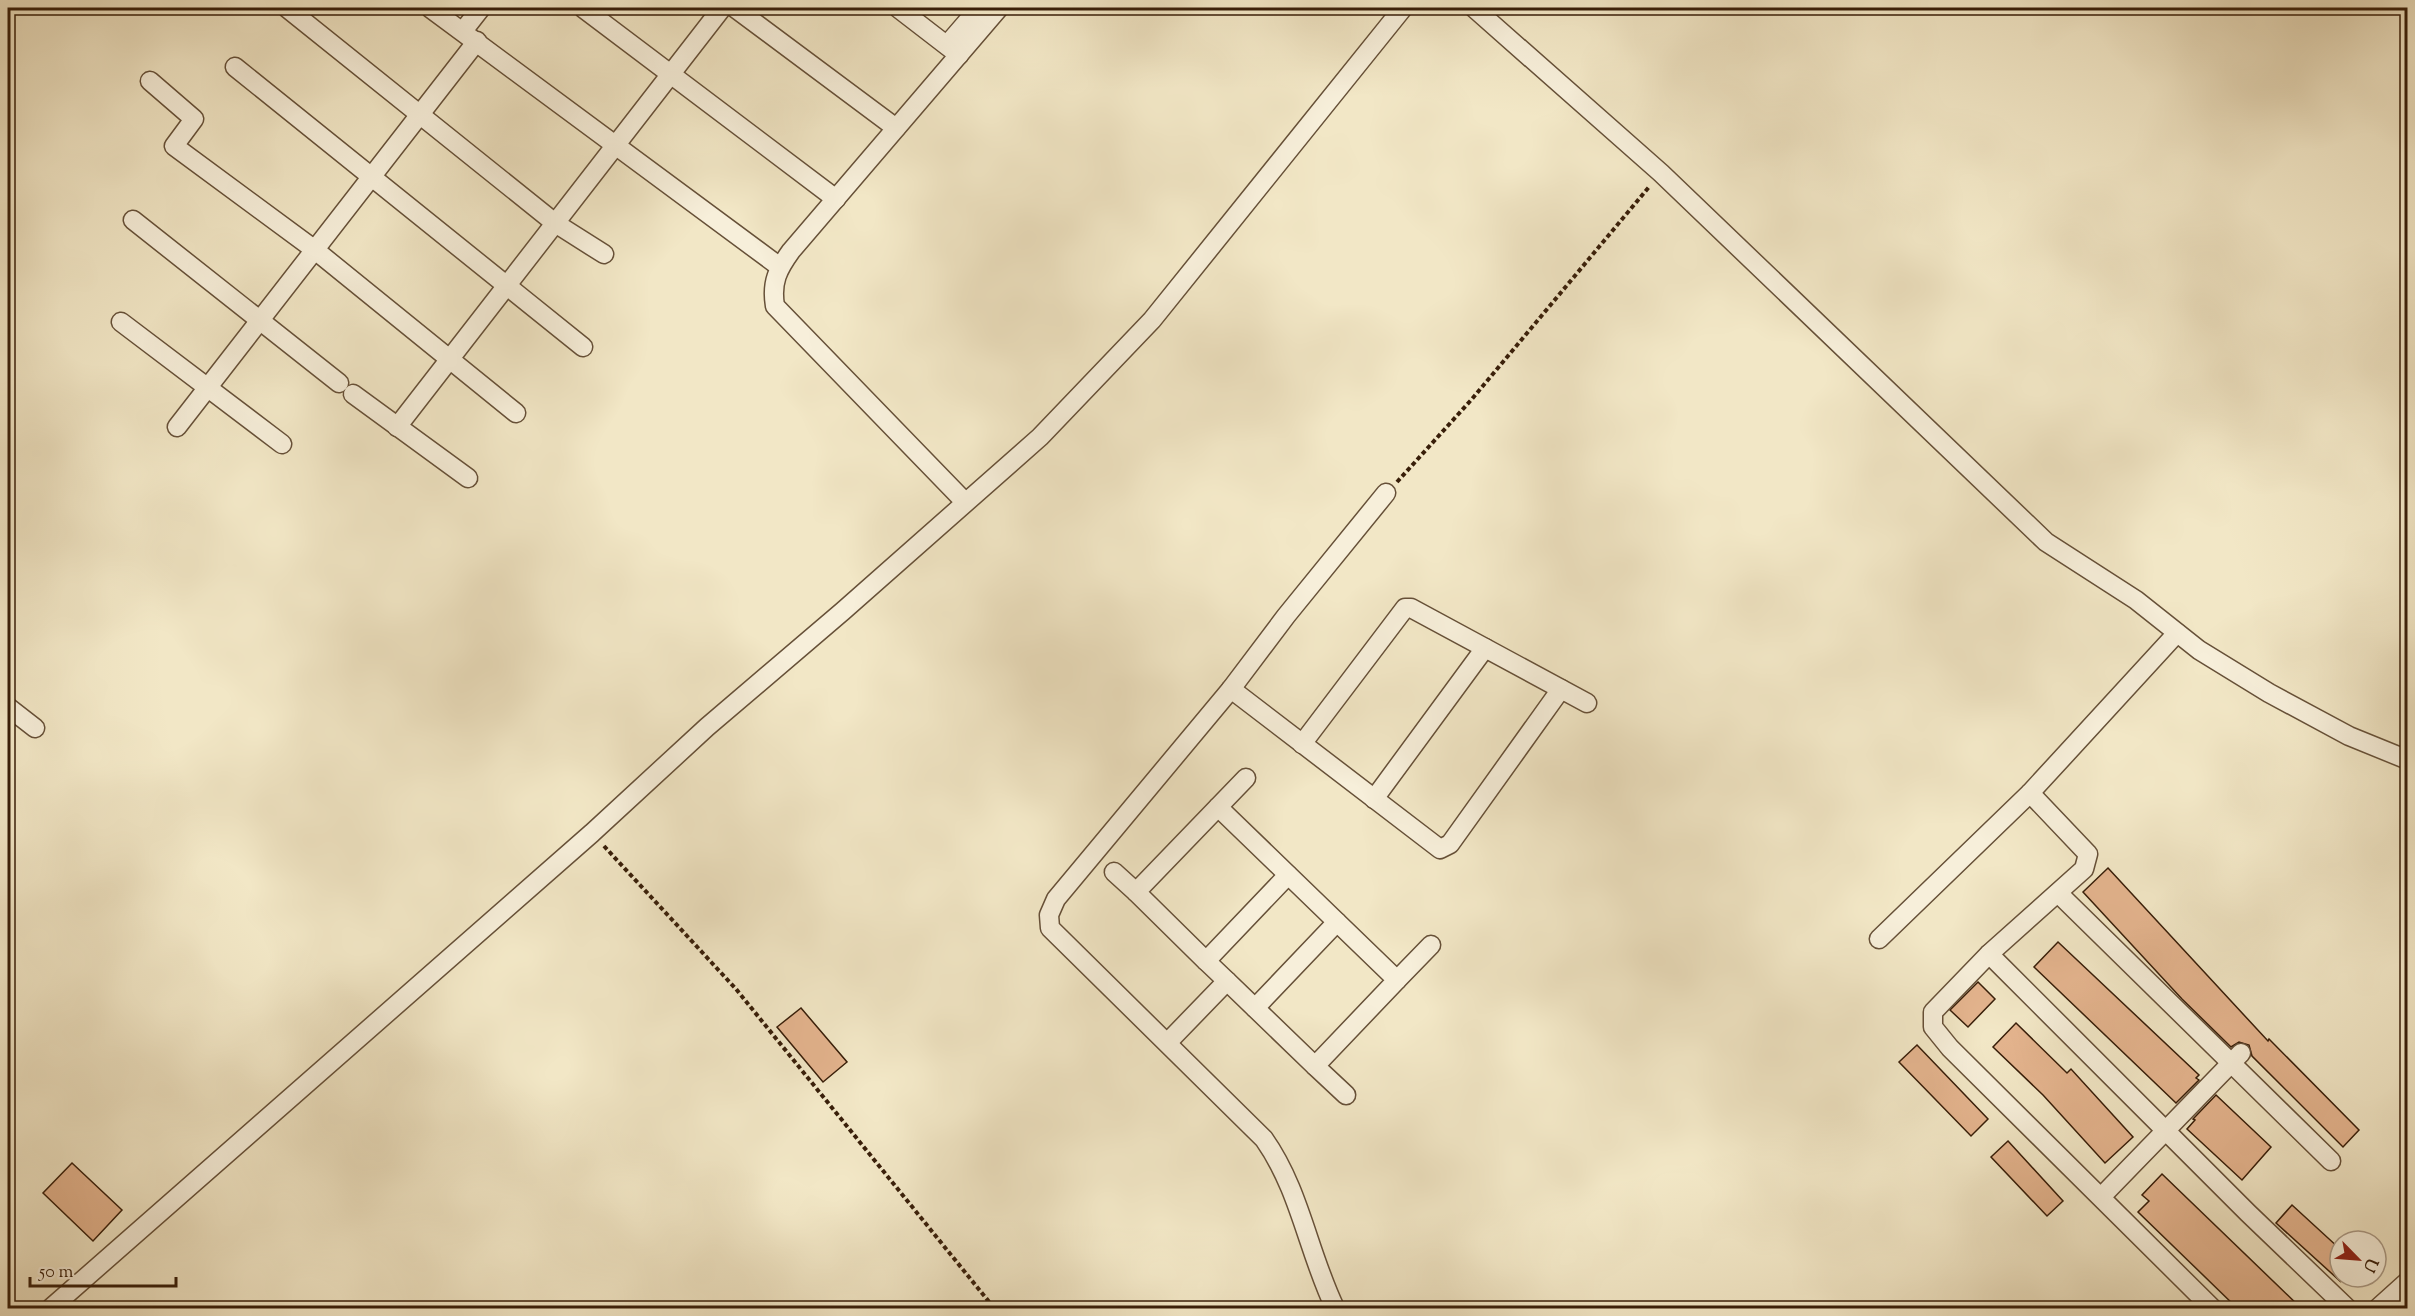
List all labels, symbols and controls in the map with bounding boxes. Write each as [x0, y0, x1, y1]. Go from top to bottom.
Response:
north arrow [2328, 1229, 2388, 1289]
scale bar [30, 1250, 176, 1288]
text: U [2356, 1254, 2383, 1276]
text: 50 m [38, 1260, 74, 1286]

